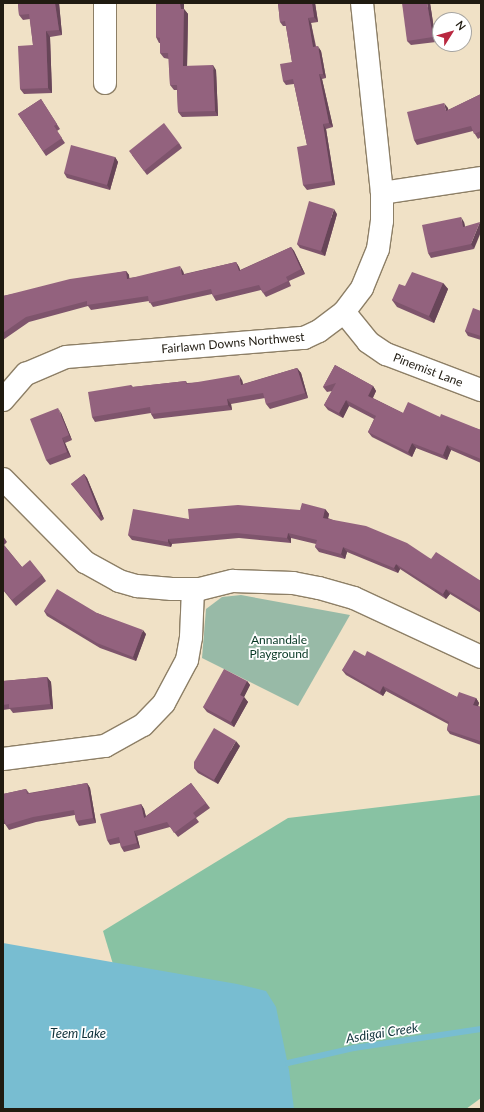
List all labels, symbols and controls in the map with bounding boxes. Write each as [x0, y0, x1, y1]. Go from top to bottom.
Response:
north arrow [432, 12, 472, 52]
text: N [453, 18, 469, 32]
street label: Fairlawn Downs Northwest [161, 330, 305, 356]
street label: Pinemist Lane [391, 350, 465, 390]
park label: Annandale Playground [249, 633, 309, 661]
water label: Asdigai Creek [345, 1020, 419, 1046]
water label: Teem Lake [50, 1025, 106, 1041]

